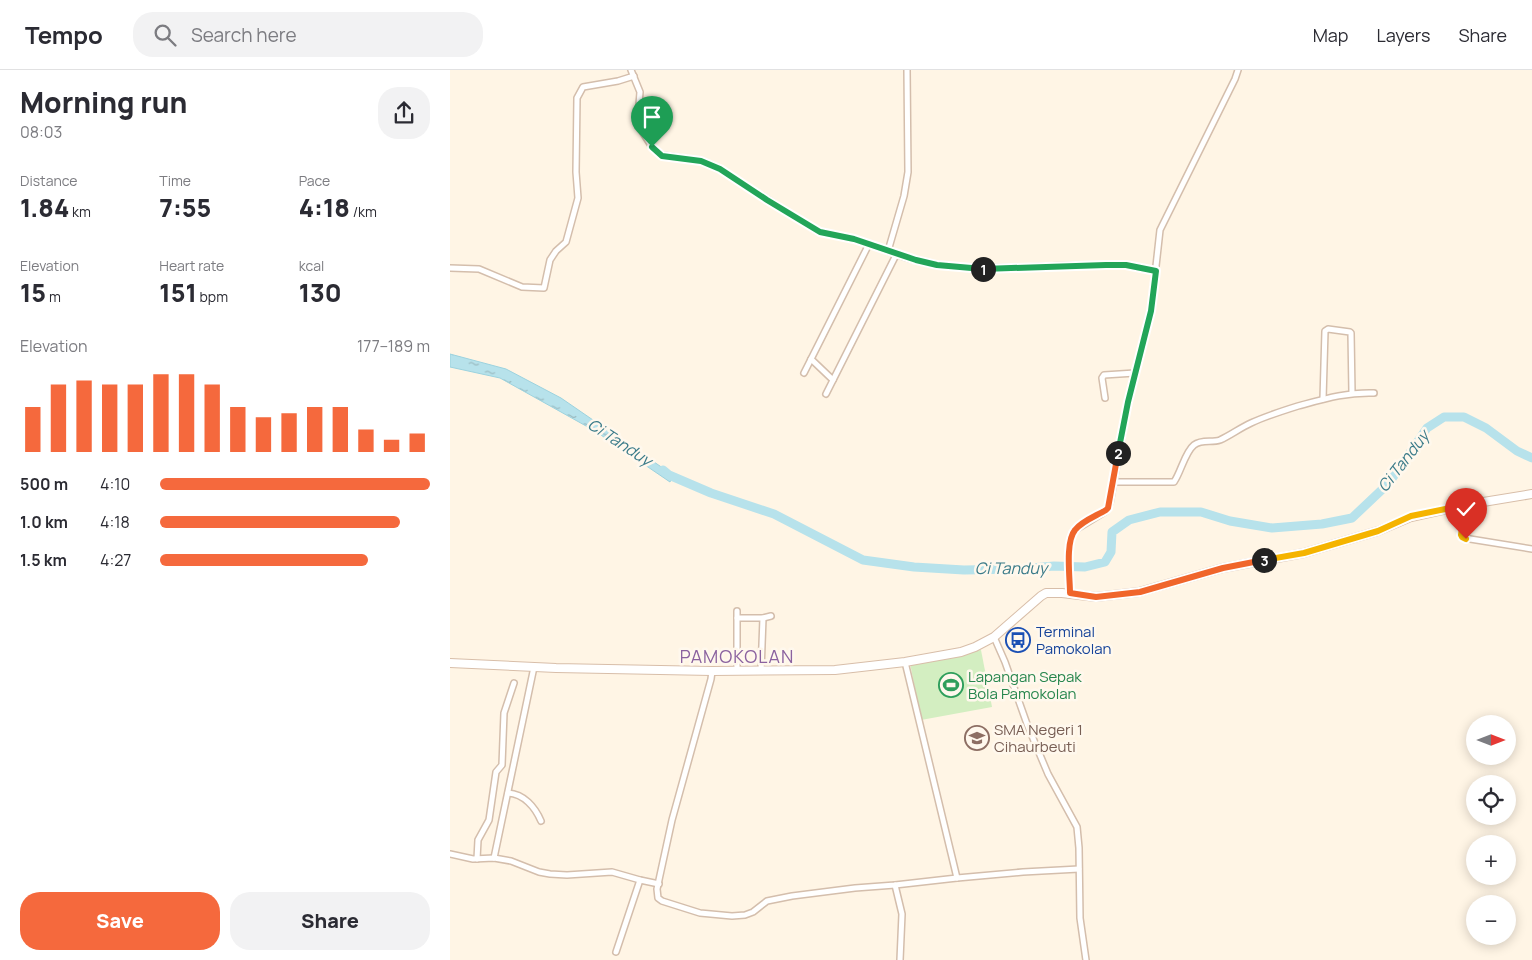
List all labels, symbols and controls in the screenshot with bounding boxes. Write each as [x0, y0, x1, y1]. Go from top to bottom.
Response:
search box [133, 12, 483, 57]
text: Tempo [25, 18, 103, 51]
icon: search [151, 21, 179, 49]
text: Search here [191, 22, 297, 48]
text: Map [1313, 23, 1348, 47]
text: Layers [1376, 23, 1430, 47]
text: Share [1458, 23, 1507, 47]
text: Morning run [20, 83, 187, 121]
button: share [378, 87, 430, 139]
pin [631, 96, 673, 147]
icon: arrive [638, 103, 666, 131]
text: 08:03 [20, 121, 62, 143]
text: Distance [20, 171, 77, 190]
text: Time [159, 171, 191, 190]
text: Pace [299, 171, 330, 190]
text: 1.84 [20, 190, 69, 225]
text: 7:55 [159, 190, 211, 225]
text: 4:18 [299, 190, 350, 225]
text: km [69, 202, 91, 221]
text: /km [350, 202, 377, 221]
text: Elevation [20, 256, 79, 275]
text: Heart rate [159, 256, 224, 275]
text: kcal [299, 256, 324, 275]
pin: 1 [970, 256, 996, 282]
text: 1 [980, 260, 987, 279]
text: 15 [20, 275, 46, 310]
text: 151 [159, 275, 197, 310]
text: 130 [299, 275, 342, 310]
text: m [46, 287, 61, 306]
text: bpm [197, 287, 228, 306]
text: Elevation [20, 335, 88, 357]
text: 177–189 m [357, 335, 430, 357]
water label: Ci Tanduy [584, 413, 659, 472]
water label: Ci Tanduy [1372, 424, 1436, 496]
pin: 2 [1106, 440, 1130, 466]
text: 2 [1114, 444, 1123, 463]
text: 500 m [20, 473, 68, 495]
text: 4:10 [100, 473, 130, 495]
pin [1445, 488, 1487, 539]
icon: check [1452, 495, 1480, 523]
text: 1.0 km [20, 511, 68, 533]
text: 4:18 [100, 511, 130, 533]
pin: 3 [1252, 548, 1276, 572]
text: 1.5 km [20, 549, 67, 571]
text: 4:27 [100, 549, 131, 571]
text: 3 [1260, 551, 1269, 570]
water label: Ci Tanduy [975, 557, 1050, 579]
place label: Terminal Pamokolan [1036, 621, 1112, 659]
bus stop icon: Terminal Pamokolan [1005, 627, 1031, 653]
district label: PAMOKOLAN [680, 644, 794, 668]
place label: Lapangan Sepak Bola Pamokolan [968, 666, 1082, 704]
sports icon: Lapangan Sepak Bola Pamokolan [938, 672, 964, 698]
north arrow [1466, 715, 1516, 765]
map controls [1466, 715, 1516, 945]
place label: SMA Negeri 1 Cihaurbeuti [994, 719, 1083, 757]
school or university icon: SMA Negeri 1 Cihaurbeuti [964, 725, 990, 751]
button: locate [1466, 775, 1516, 825]
button: + [1466, 835, 1516, 885]
button: Save [20, 892, 220, 950]
button: Share [230, 892, 430, 950]
button: − [1466, 895, 1516, 945]

